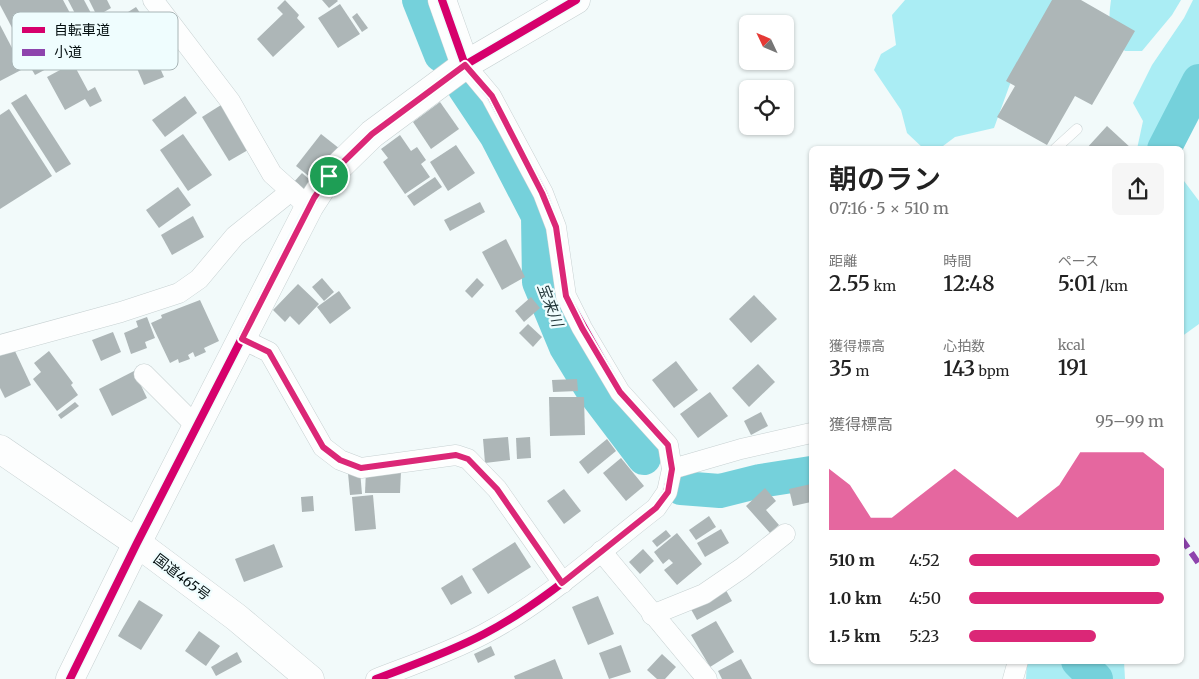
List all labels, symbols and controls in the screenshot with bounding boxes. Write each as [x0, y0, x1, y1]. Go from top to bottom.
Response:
legend [12, 12, 178, 70]
north arrow [739, 15, 794, 70]
map controls [739, 15, 794, 135]
text: 自転車道 [54, 21, 110, 39]
text: 小道 [54, 43, 82, 61]
button: locate [739, 80, 794, 135]
pin [308, 155, 350, 197]
text: 朝のラン [829, 161, 941, 197]
icon: arrive [315, 162, 343, 190]
button: share [1112, 163, 1164, 215]
text: 07:16 · 5 × 510 m [829, 198, 949, 218]
text: 距離 [829, 252, 857, 270]
text: 時間 [943, 252, 971, 270]
text: ペース [1058, 252, 1099, 270]
text: 2.55 [829, 270, 870, 297]
text: 12:48 [943, 270, 995, 297]
text: 5:01 [1058, 270, 1096, 297]
text: km [870, 277, 896, 295]
text: /km [1096, 277, 1128, 295]
water label: 宝来川 [534, 280, 568, 331]
text: kcal [1058, 336, 1085, 354]
text: 獲得標高 [829, 337, 885, 355]
text: 心拍数 [943, 337, 985, 355]
text: 191 [1058, 354, 1088, 381]
text: 35 [829, 355, 852, 382]
text: 143 [943, 355, 975, 382]
text: m [852, 362, 869, 380]
text: bpm [975, 362, 1010, 380]
text: 95–99 m [1095, 411, 1164, 431]
text: 獲得標高 [829, 414, 893, 434]
street label: 国道465号 [150, 550, 214, 604]
text: 510 m [829, 550, 875, 570]
text: 4:52 [909, 550, 940, 570]
text: 1.0 km [829, 588, 882, 608]
text: 4:50 [909, 588, 941, 608]
text: 1.5 km [829, 626, 881, 646]
text: 5:23 [909, 626, 939, 646]

